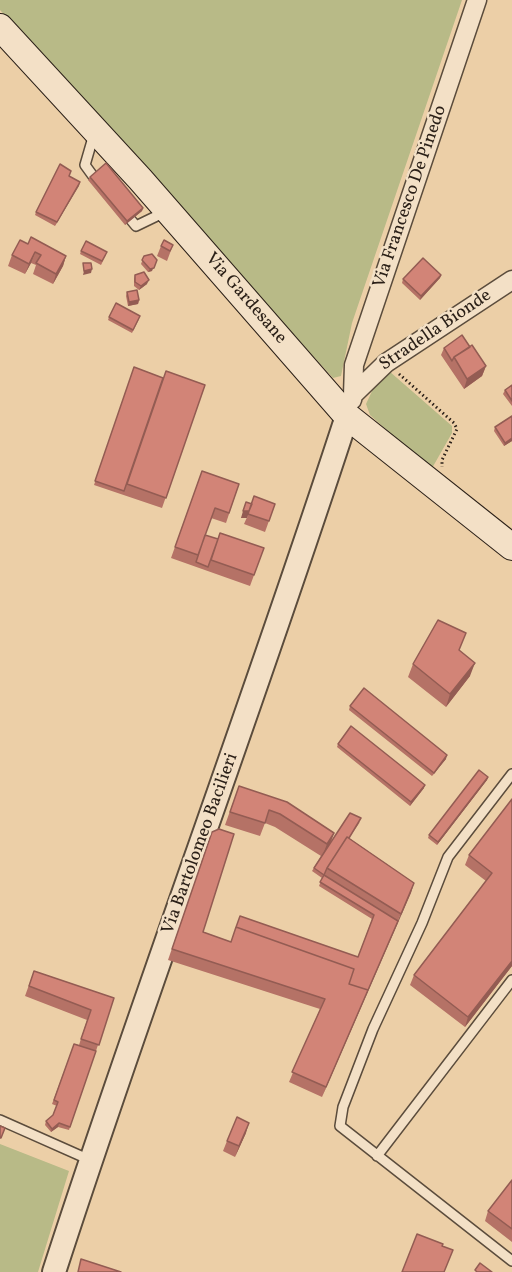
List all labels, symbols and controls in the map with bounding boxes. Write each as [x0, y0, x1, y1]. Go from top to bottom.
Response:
street label: Via Francesco De Pinedo [370, 103, 452, 291]
street label: Via Gardesane [200, 249, 290, 349]
street label: Stradella Bionde [376, 286, 496, 376]
street label: Via Bartolomeo Bacilieri [158, 750, 244, 938]

